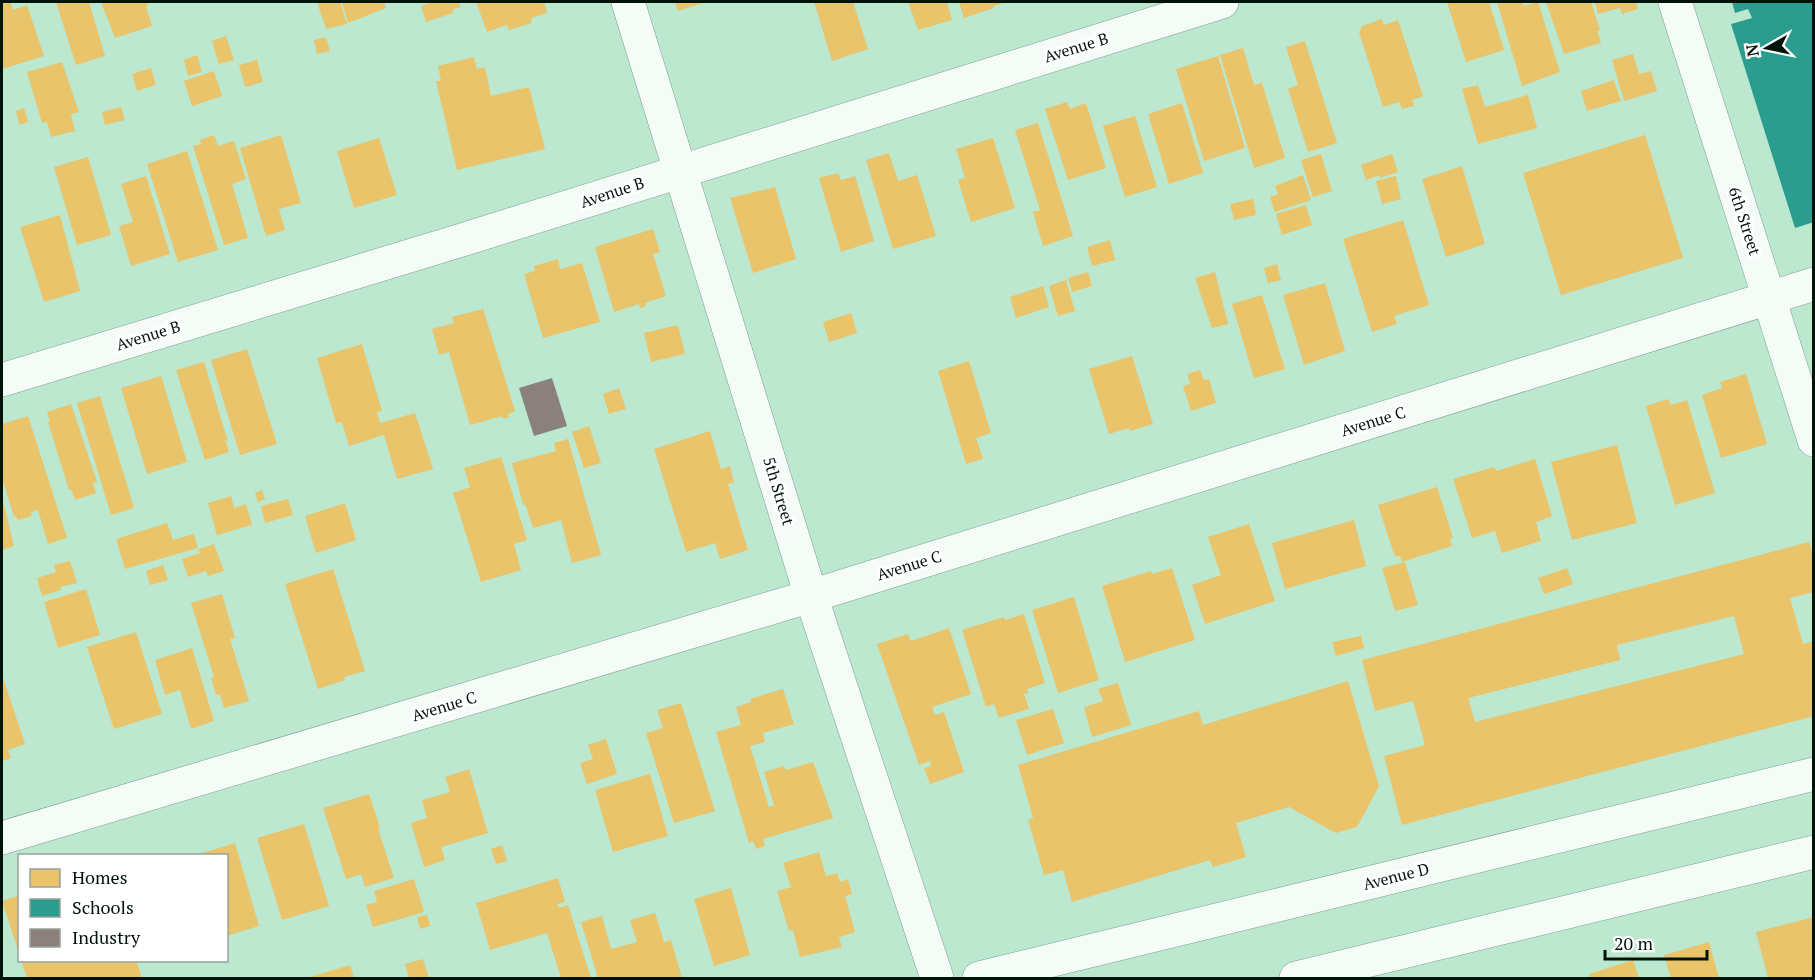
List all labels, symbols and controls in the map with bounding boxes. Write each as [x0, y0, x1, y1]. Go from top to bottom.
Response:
north arrow [1737, 18, 1797, 78]
street label: Avenue B [1041, 27, 1111, 67]
text: N [1740, 43, 1764, 58]
street label: Avenue B [577, 171, 647, 213]
street label: 6th Street [1724, 184, 1766, 258]
street label: Avenue B [113, 315, 183, 355]
street label: Avenue C [1338, 401, 1408, 441]
street label: 5th Street [758, 454, 800, 528]
street label: Avenue C [874, 545, 944, 585]
street label: Avenue C [409, 686, 479, 726]
legend [18, 854, 228, 962]
street label: Avenue D [1361, 857, 1431, 895]
text: Homes [72, 865, 127, 889]
text: Schools [72, 895, 134, 919]
scale bar [1605, 923, 1707, 961]
text: Industry [72, 925, 141, 949]
text: 20 m [1614, 931, 1654, 955]

